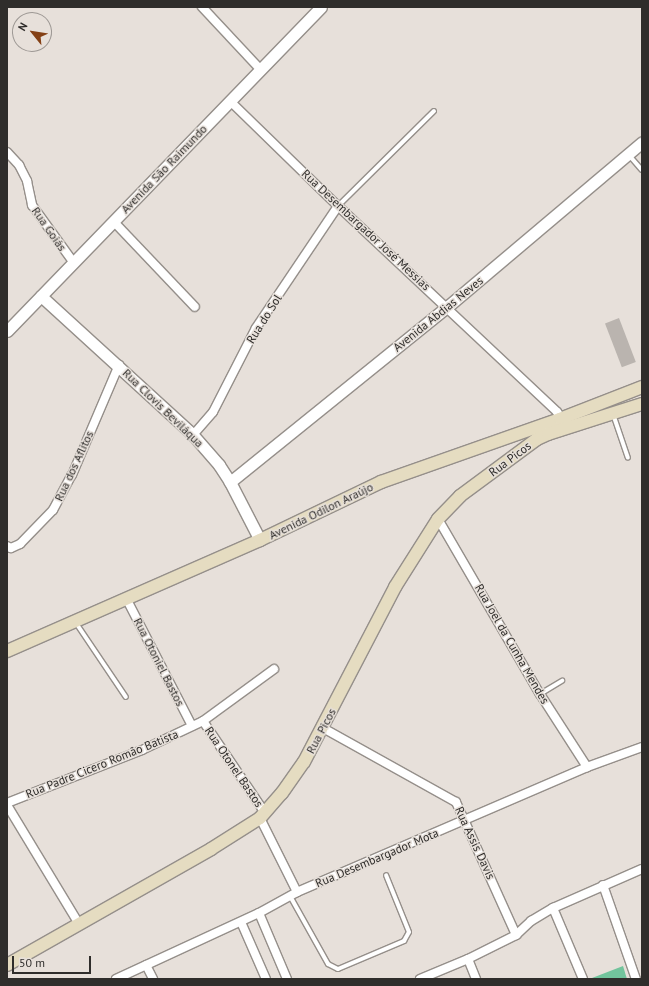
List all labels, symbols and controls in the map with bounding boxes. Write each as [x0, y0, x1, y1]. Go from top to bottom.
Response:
north arrow [12, 12, 52, 52]
text: N [15, 20, 30, 33]
street label: Avenida São Raimundo [118, 122, 210, 216]
street label: Rua Desembargador José Messias [299, 167, 433, 293]
street label: Rua Goiás [29, 204, 69, 254]
street label: Avenida Abdias Neves [390, 273, 486, 355]
street label: Rua do Sol [243, 292, 285, 346]
street label: Rua Clovis Beviláqua [120, 366, 206, 450]
street label: Rua dos Aflitos [51, 428, 97, 504]
street label: Rua Picos [486, 438, 534, 480]
street label: Avenida Odilon Araújo [266, 479, 376, 543]
street label: Rua Joel da Cunha Mendes [472, 581, 552, 707]
street label: Rua Otoniel Bastos [131, 615, 187, 709]
street label: Rua Picos [303, 706, 339, 756]
street label: Rua Otonel Bastos [202, 724, 266, 810]
street label: Rua Padre Cicero Romão Batista [24, 727, 180, 801]
street label: Rua Assis Davis [452, 804, 498, 882]
street label: Rua Desembargador Mota [313, 825, 441, 891]
scale bar [14, 948, 93, 974]
text: 50 m [19, 955, 45, 970]

